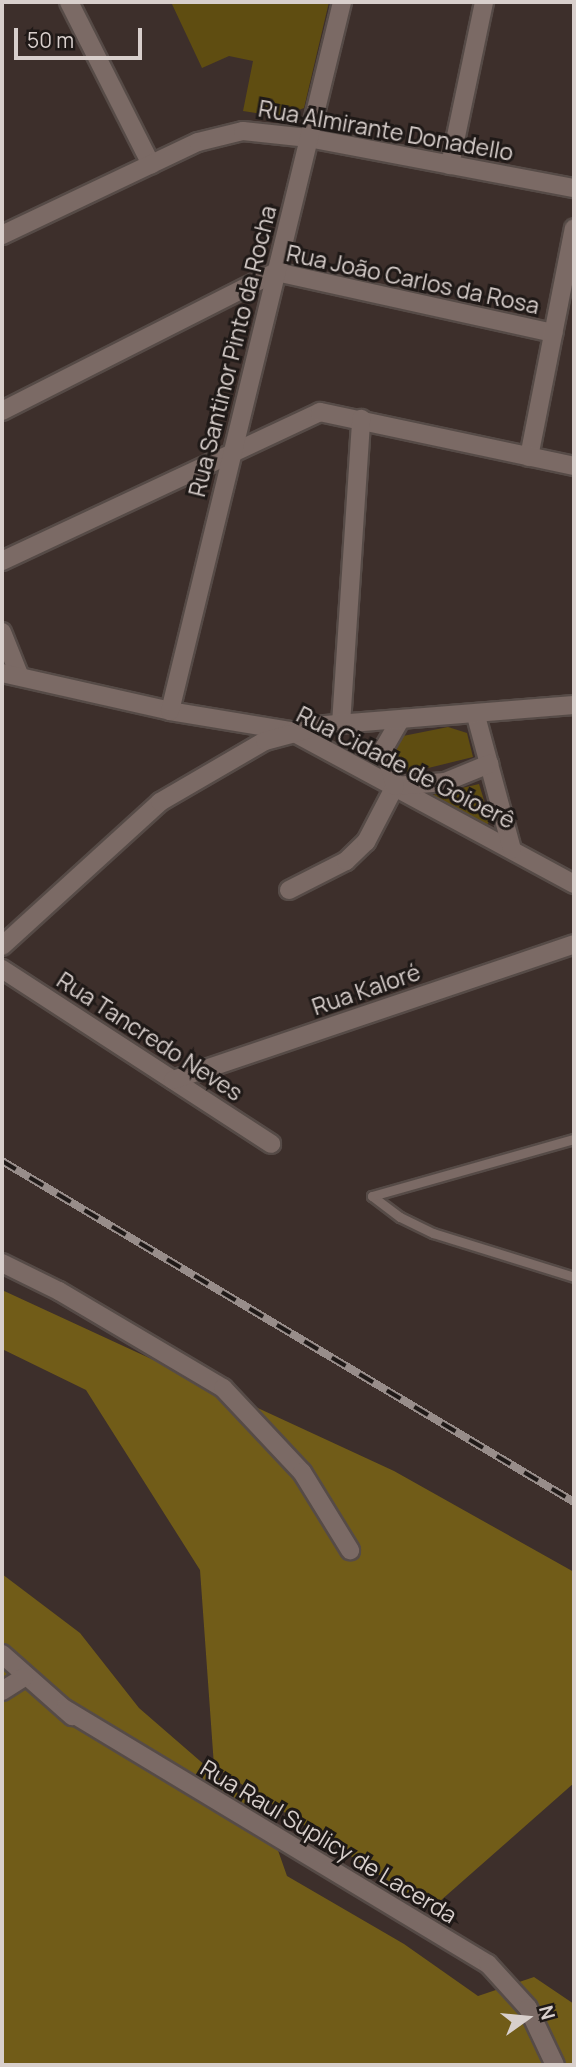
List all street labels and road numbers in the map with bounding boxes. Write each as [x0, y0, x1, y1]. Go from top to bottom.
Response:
street label: Rua Almirante Donadello [256, 94, 516, 166]
street label: Rua Santinor Pinto da Rocha [182, 203, 282, 499]
street label: Rua João Carlos da Rosa [284, 239, 542, 319]
street label: Rua Cidade de Goioerê [292, 700, 520, 834]
street label: Rua Kaloré [308, 958, 424, 1020]
street label: Rua Tancredo Neves [52, 966, 248, 1106]
street label: Rua Raul Suplicy de Lacerda [196, 1753, 462, 1929]

